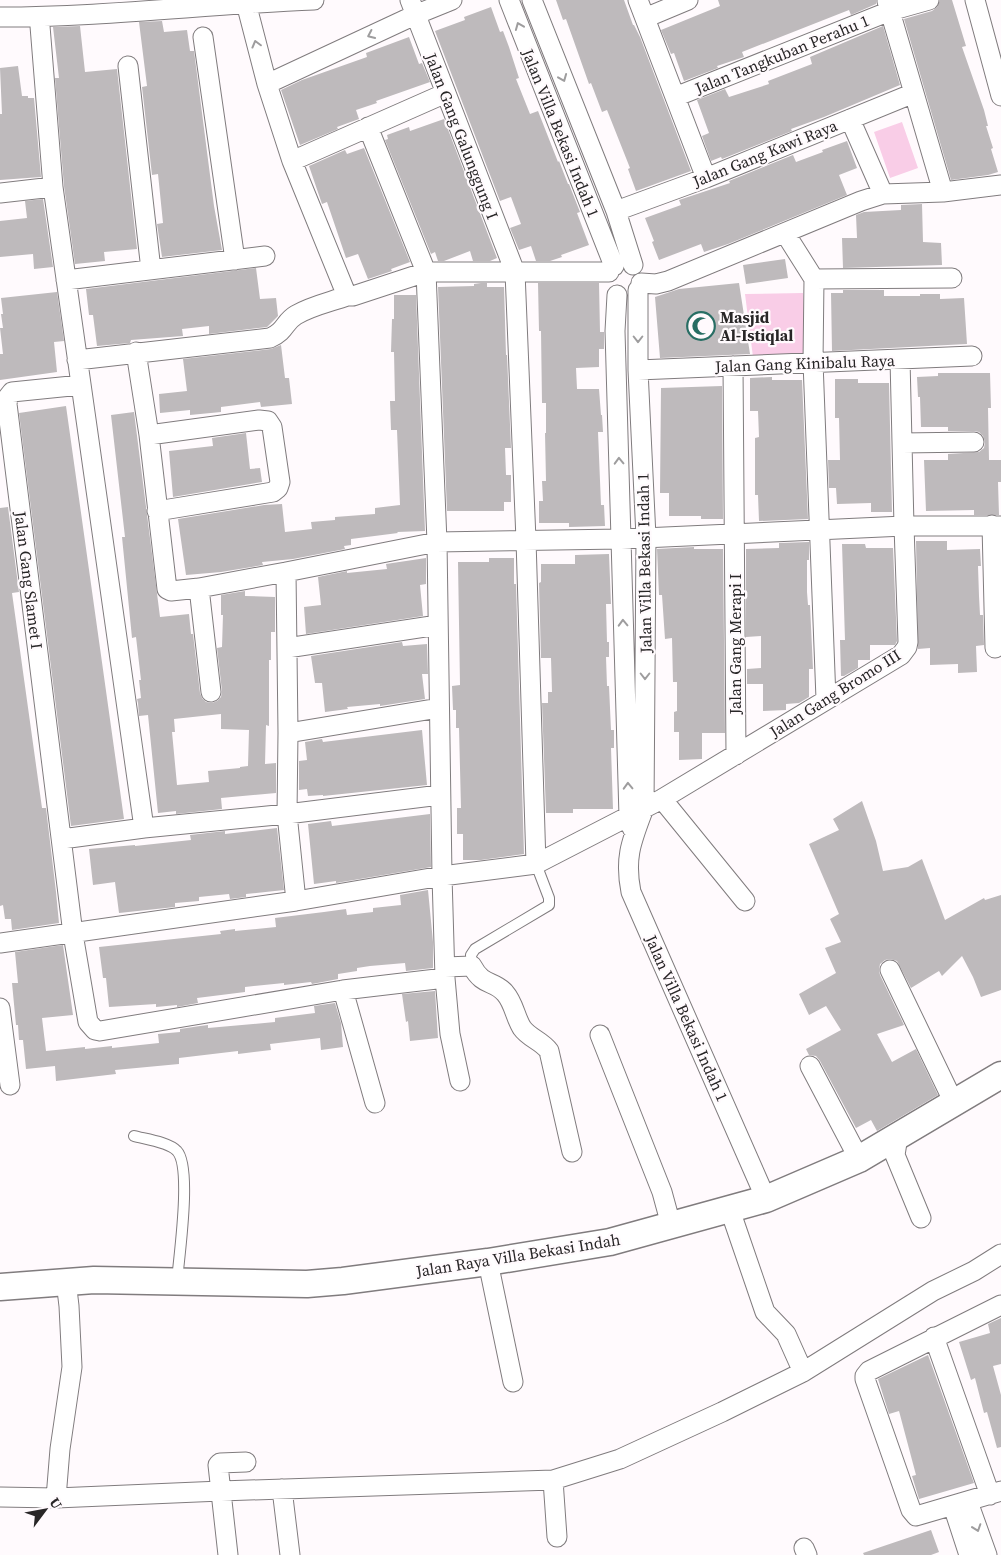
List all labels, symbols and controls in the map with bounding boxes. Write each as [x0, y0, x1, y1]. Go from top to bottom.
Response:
street label: Jalan Tangkuban Perahu 1 [691, 9, 872, 99]
one-way arrow [515, 22, 525, 31]
one-way arrow [367, 29, 376, 40]
one-way arrow [252, 40, 262, 48]
street label: Jalan Villa Bekasi Indah 1 [517, 44, 605, 221]
street label: Jalan Gang Galunggung I [420, 49, 504, 222]
one-way arrow [557, 73, 567, 82]
street label: Jalan Gang Kawi Raya [689, 114, 841, 192]
place label: Masjid Al-Istiqlal [720, 306, 793, 346]
mosque icon: Masjid Al-Istiqlal [686, 311, 716, 341]
one-way arrow [633, 336, 643, 343]
street label: Jalan Gang Kinibalu Raya [714, 349, 896, 377]
one-way arrow [614, 457, 624, 464]
street label: Jalan Villa Bekasi Indah 1 [631, 473, 657, 654]
street label: Jalan Gang Slamet I [10, 509, 48, 650]
street label: Jalan Gang Merapi I [724, 573, 746, 715]
one-way arrow [618, 619, 629, 627]
street label: Jalan Gang Bromo III [764, 644, 905, 743]
one-way arrow [640, 673, 650, 681]
one-way arrow [622, 781, 633, 789]
street label: Jalan Villa Bekasi Indah 1 [640, 930, 734, 1105]
street label: Jalan Raya Villa Bekasi Indah [413, 1228, 622, 1282]
north arrow [20, 1485, 70, 1535]
text: U [45, 1493, 67, 1513]
one-way arrow [971, 1524, 981, 1532]

